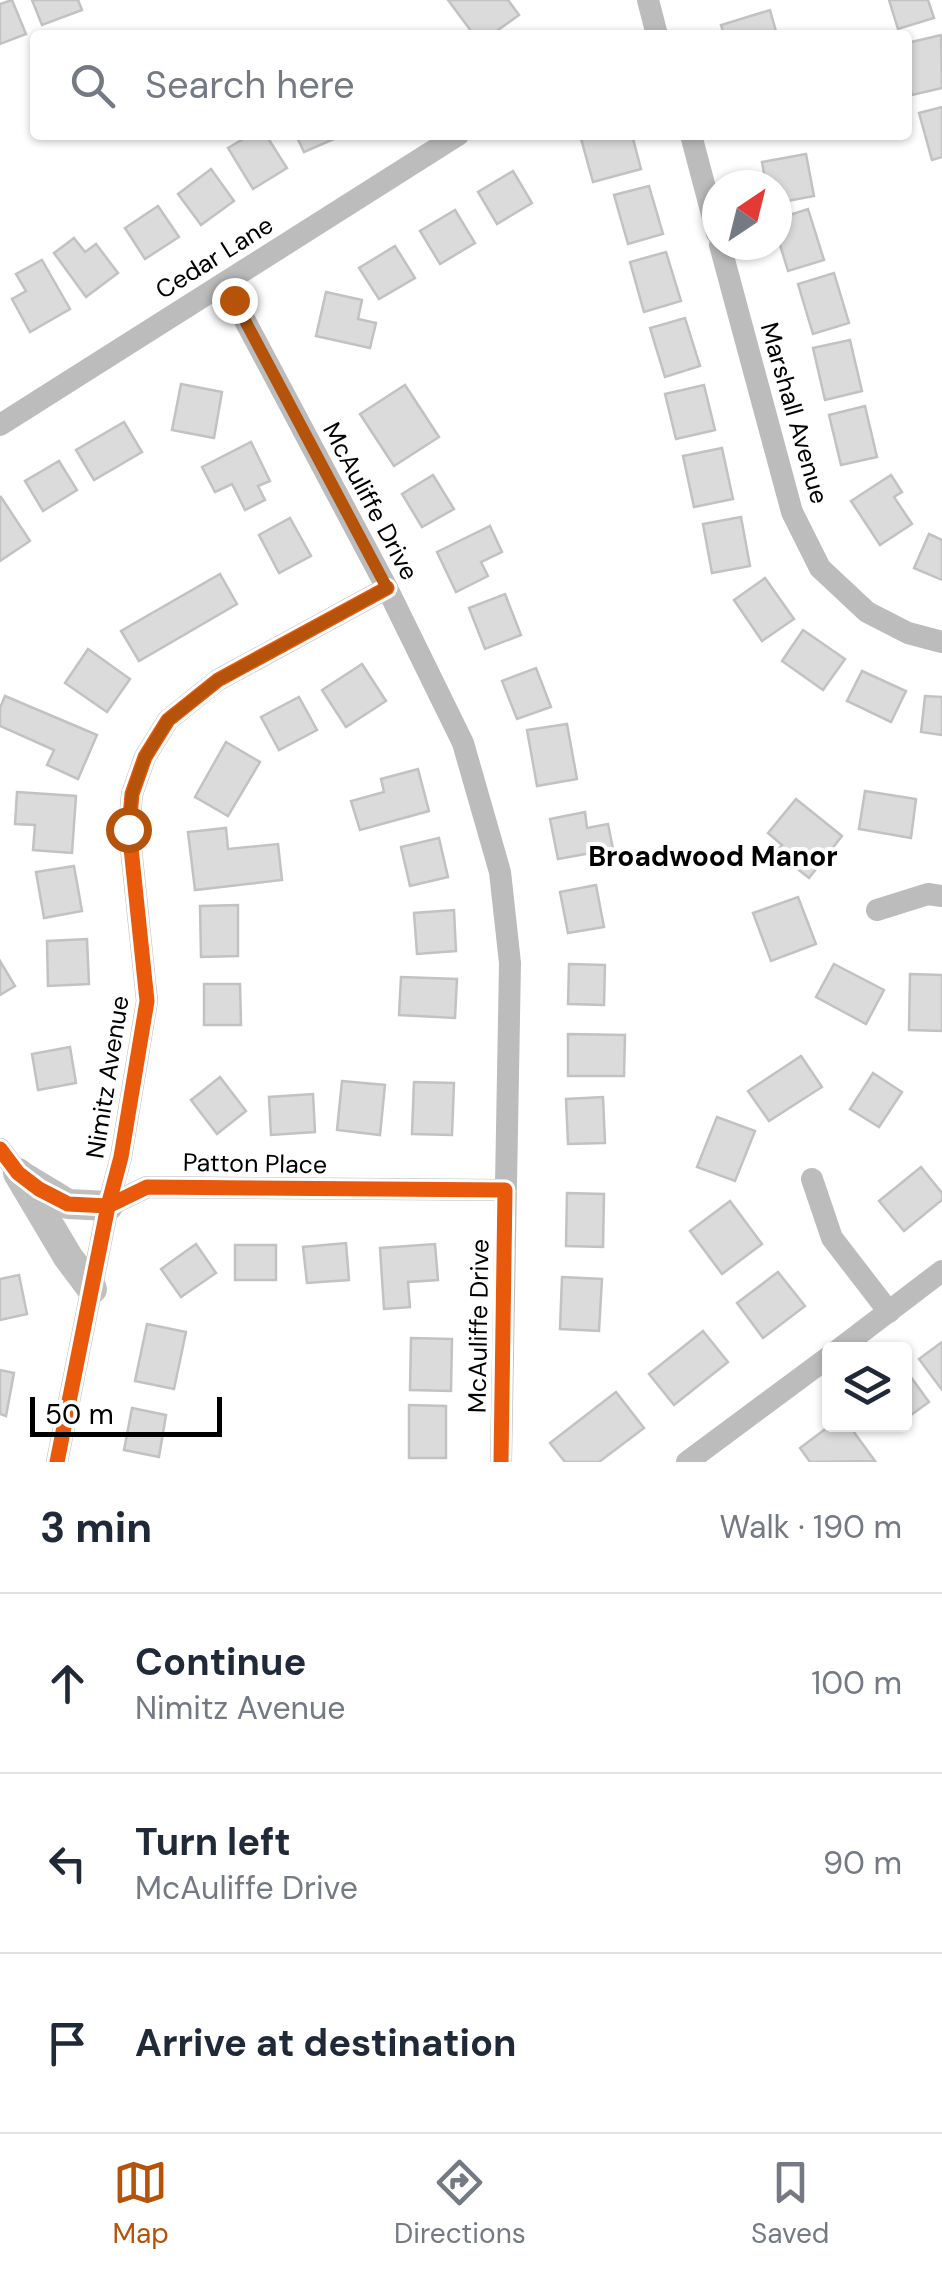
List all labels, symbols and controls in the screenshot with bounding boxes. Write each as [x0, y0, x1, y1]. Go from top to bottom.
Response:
search box [30, 30, 912, 140]
icon: search [65, 58, 120, 113]
text: Search here [145, 60, 355, 110]
north arrow [702, 170, 792, 260]
street label: Cedar Lane [149, 208, 279, 307]
route end [212, 278, 258, 324]
street label: Marshall Avenue [753, 319, 836, 508]
street label: McAuliffe Drive [315, 417, 426, 586]
route start [106, 807, 152, 853]
district label: Broadwood Manor [588, 838, 838, 875]
street label: Nimitz Avenue [78, 993, 137, 1161]
street label: Patton Place [182, 1146, 327, 1181]
street label: McAuliffe Drive [460, 1239, 497, 1413]
map controls [822, 1342, 912, 1432]
button: layers [822, 1342, 912, 1432]
scale bar [30, 1392, 222, 1436]
text: 50 m [45, 1396, 114, 1433]
text: 3 min [40, 1500, 152, 1555]
text: Walk · 190 m [720, 1506, 902, 1548]
text: Continue [135, 1637, 306, 1687]
icon: ahead [40, 1656, 95, 1711]
text: 100 m [811, 1662, 902, 1704]
text: Nimitz Avenue [135, 1687, 345, 1729]
text: Turn left [135, 1817, 291, 1867]
icon: left [40, 1836, 95, 1891]
text: 90 m [823, 1842, 902, 1884]
text: McAuliffe Drive [135, 1867, 358, 1909]
icon: arrive [40, 2016, 95, 2071]
text: Arrive at destination [135, 2018, 517, 2068]
tab: Map [113, 2155, 169, 2252]
tab: Directions [394, 2155, 526, 2252]
tab: Saved [751, 2155, 829, 2252]

